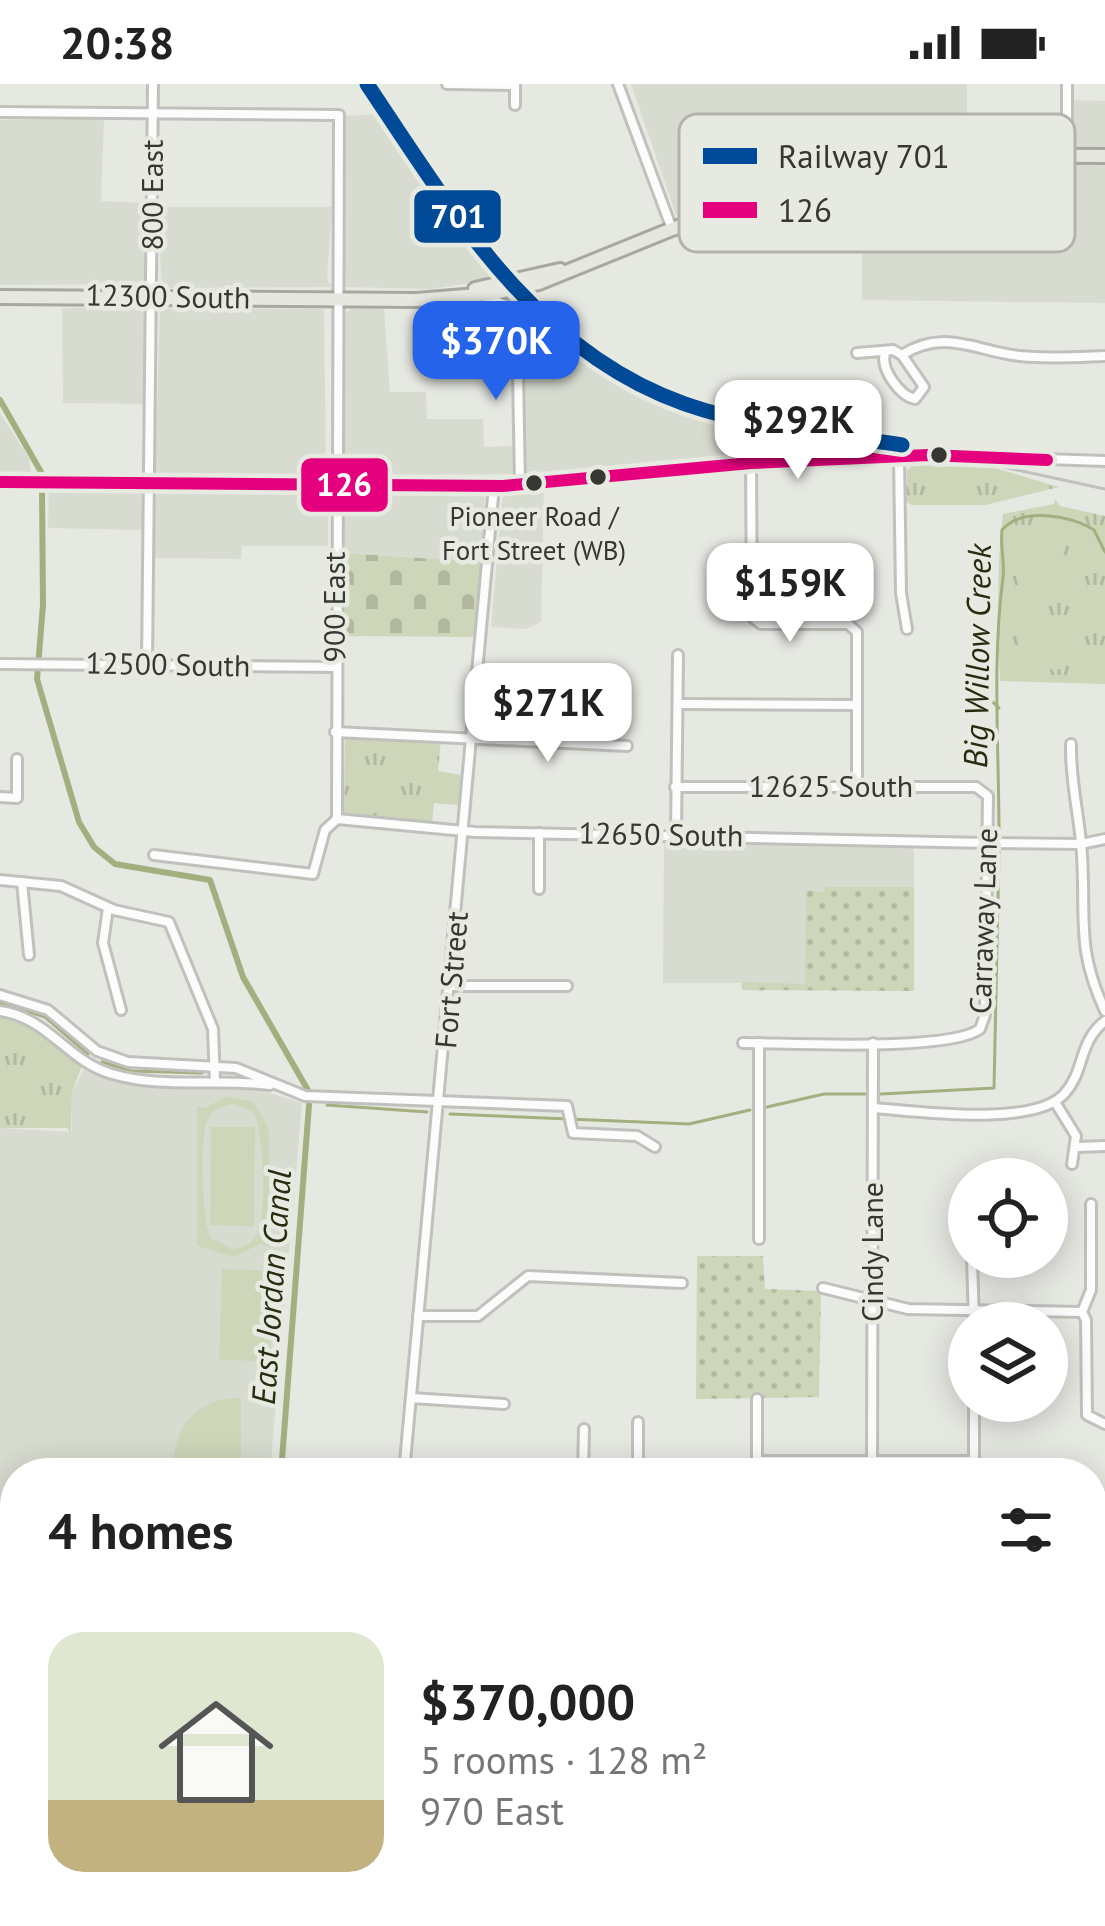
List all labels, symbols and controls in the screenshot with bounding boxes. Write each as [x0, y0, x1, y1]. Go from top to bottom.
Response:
text: 20:38 [60, 13, 174, 71]
legend [679, 114, 1075, 252]
text: Railway 701 [778, 134, 950, 177]
street label: 800 East [132, 140, 171, 250]
line badge: 701 [412, 188, 503, 245]
text: 126 [778, 188, 832, 231]
text: 701 [430, 194, 486, 237]
street label: 12300 South [85, 275, 251, 316]
pin: $370K [412, 301, 580, 403]
text: $370K [440, 314, 552, 365]
pin: $292K [714, 380, 882, 482]
text: $292K [742, 393, 854, 444]
unlabelled marker [928, 444, 950, 466]
line badge: 126 [299, 456, 390, 514]
text: 126 [316, 462, 372, 505]
unlabelled marker [587, 466, 609, 488]
marker: Pioneer Road / Fort Street (WB) [523, 472, 545, 494]
place label: Pioneer Road / Fort Street (WB) [442, 499, 626, 567]
water label: Big Willow Creek [953, 542, 1000, 768]
pin: $159K [706, 543, 874, 645]
street label: 900 East [314, 552, 353, 662]
text: $159K [734, 556, 846, 607]
street label: 12500 South [85, 643, 251, 684]
pin: $271K [464, 663, 632, 765]
text: $271K [492, 676, 604, 727]
street label: 12625 South [749, 766, 913, 805]
street label: 12650 South [578, 813, 744, 854]
street label: Carraway Lane [960, 827, 1005, 1015]
street label: Fort Street [425, 910, 476, 1050]
map controls [948, 1158, 1068, 1422]
button: locate [948, 1158, 1068, 1278]
water label: East Jordan Canal [241, 1168, 300, 1406]
street label: Cindy Lane [852, 1182, 891, 1322]
button: layers [948, 1302, 1068, 1422]
text: 4 homes [48, 1497, 234, 1563]
icon: filters [993, 1497, 1059, 1563]
text: $370,000 [420, 1668, 635, 1734]
icon: home [144, 1680, 288, 1824]
text: 5 rooms · 128 m² [420, 1734, 707, 1785]
text: 970 East [420, 1785, 564, 1836]

